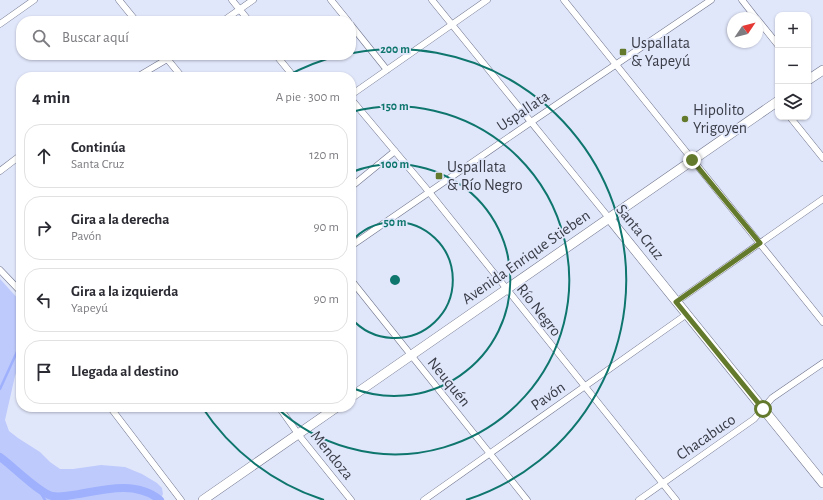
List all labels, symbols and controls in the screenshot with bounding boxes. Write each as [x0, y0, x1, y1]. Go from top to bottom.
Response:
north arrow [727, 12, 763, 48]
map controls [775, 12, 811, 120]
button: + [775, 12, 811, 48]
search box [16, 16, 356, 60]
icon: search [30, 27, 52, 49]
text: Buscar aquí [62, 30, 129, 45]
place label: Uspallata & Yapeyú [631, 35, 690, 70]
text: 200 m [380, 43, 410, 55]
marker: Uspallata & Yapeyú [618, 47, 628, 57]
button: − [775, 48, 811, 84]
button: layers [775, 84, 811, 120]
street label: Uspallata [494, 88, 552, 134]
text: 4 min [32, 89, 70, 106]
text: A pie · 300 m [276, 91, 340, 104]
text: 150 m [381, 100, 409, 112]
place label: Hipolito Yrigoyen [693, 102, 747, 137]
marker: Hipolito Yrigoyen [680, 114, 690, 124]
text: Continúa [71, 140, 126, 155]
icon: ahead [33, 145, 55, 167]
text: 120 m [309, 149, 339, 162]
route end [683, 151, 701, 169]
text: Santa Cruz [71, 158, 124, 171]
text: 100 m [381, 158, 409, 170]
place label: Uspallata & Río Negro [447, 159, 523, 193]
marker: Uspallata & Río Negro [434, 171, 444, 181]
street label: Santa Cruz [613, 201, 667, 263]
street label: Avenida Enrique Stieben [459, 207, 593, 307]
text: Gira a la derecha [71, 212, 170, 227]
text: 50 m [384, 216, 407, 228]
icon: right [33, 217, 55, 239]
text: 90 m [313, 221, 339, 234]
text: Pavón [71, 230, 102, 243]
centre of rings [388, 273, 402, 287]
street label: Río Negro [514, 281, 564, 339]
text: Gira a la izquierda [71, 284, 178, 299]
icon: left [33, 289, 55, 311]
text: 90 m [313, 293, 339, 306]
text: Yapeyú [71, 302, 108, 315]
street label: Neuquén [425, 354, 473, 410]
icon: arrive [33, 361, 55, 383]
text: Llegada al destino [71, 364, 179, 379]
street label: Pavón [528, 379, 568, 413]
route start [754, 400, 772, 418]
street label: Chacabuco [674, 411, 738, 463]
street label: Mendoza [308, 427, 356, 483]

